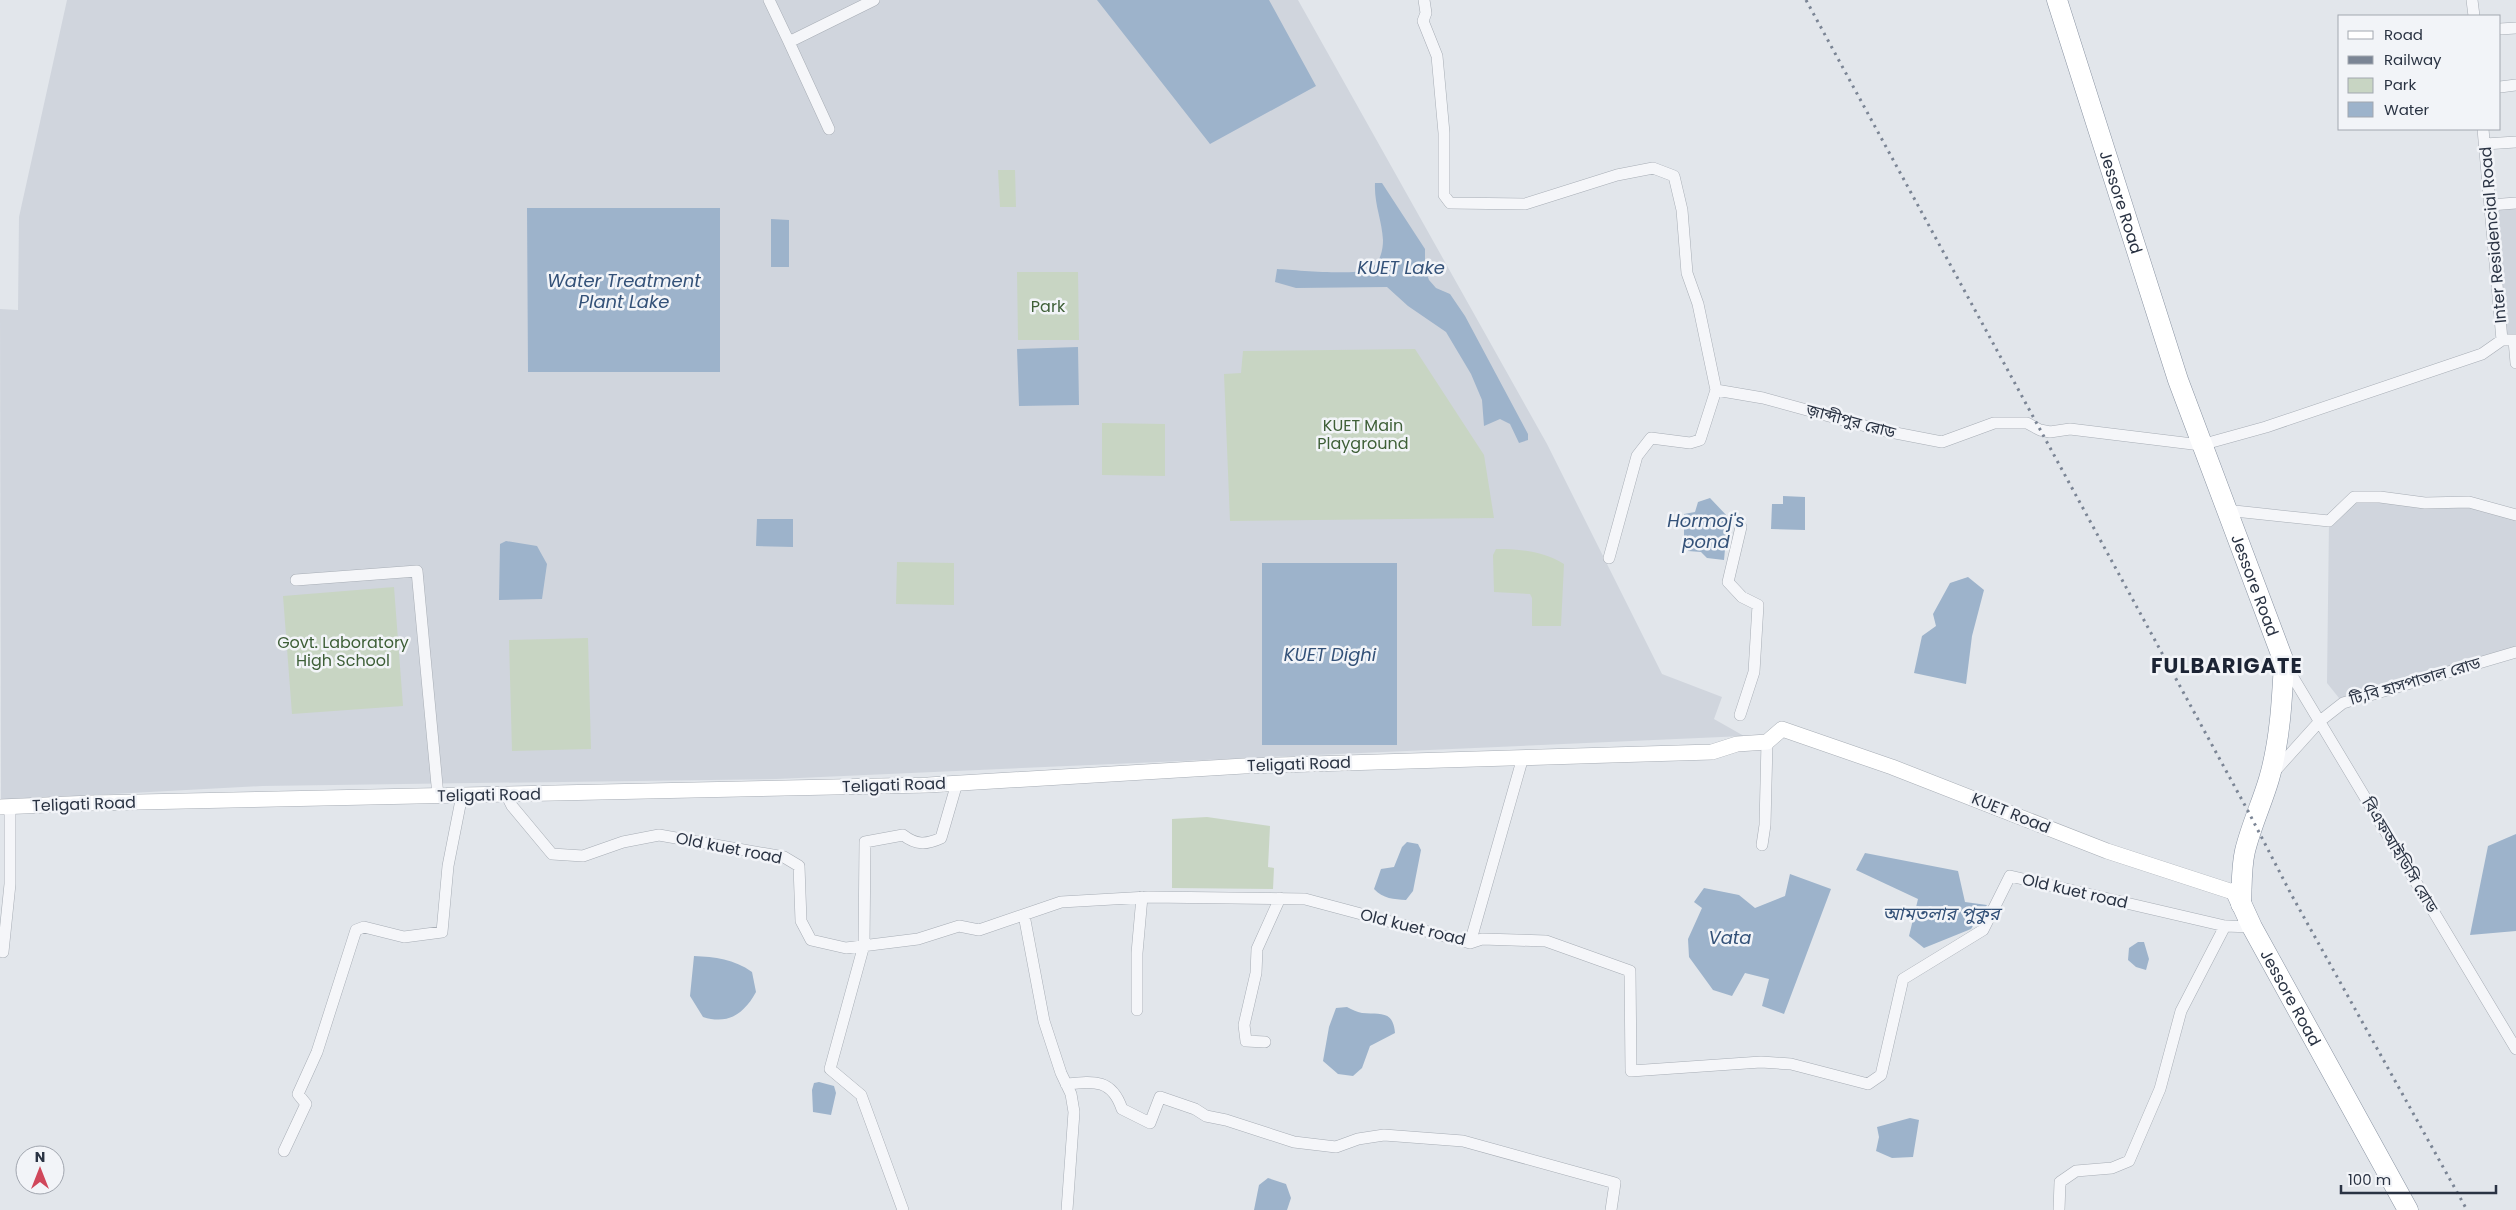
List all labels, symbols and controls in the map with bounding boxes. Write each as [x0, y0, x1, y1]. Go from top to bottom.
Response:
legend [2338, 15, 2501, 130]
text: Road [2384, 24, 2423, 45]
text: Railway [2384, 49, 2442, 70]
text: Park [2384, 74, 2416, 95]
text: Water [2384, 99, 2430, 120]
street label: Inter Residencial Road [2474, 146, 2512, 324]
street label: Jessore Road [2094, 147, 2149, 257]
water label: KUET Lake [1357, 255, 1445, 280]
water label: Water Treatment Plant Lake [547, 268, 701, 314]
park label: Park [1031, 295, 1066, 318]
street label: জ়াব্দীপুর রোড [1803, 398, 1899, 444]
park label: KUET Main Playground [1317, 414, 1409, 455]
water label: Hormoj's pond [1667, 508, 1745, 554]
street label: Jessore Road [2226, 531, 2285, 639]
park label: Govt. Laboratory High School [277, 631, 409, 672]
water label: KUET Dighi [1284, 642, 1377, 667]
district label: FULBARIGATE [2151, 651, 2303, 680]
street label: টি,বি হাসপাতাল রোড [2346, 651, 2484, 711]
street label: Teligati Road [1247, 751, 1351, 777]
street label: Teligati Road [842, 772, 946, 798]
street label: Teligati Road [437, 783, 541, 807]
street label: KUET Road [1968, 787, 2054, 839]
street label: Teligati Road [32, 791, 136, 817]
street label: বিএফআইডিসি রোড [2356, 792, 2444, 918]
street label: Old kuet road [674, 826, 784, 870]
street label: Old kuet road [2020, 868, 2130, 914]
water label: আমতলার পুকুর [1883, 901, 2003, 926]
street label: Old kuet road [1358, 903, 1468, 951]
water label: Vata [1708, 925, 1752, 950]
street label: Jessore Road [2255, 945, 2327, 1050]
north arrow [15, 1145, 65, 1195]
text: N [35, 1147, 45, 1167]
scale bar [2341, 1162, 2496, 1194]
text: 100 m [2348, 1169, 2391, 1190]

